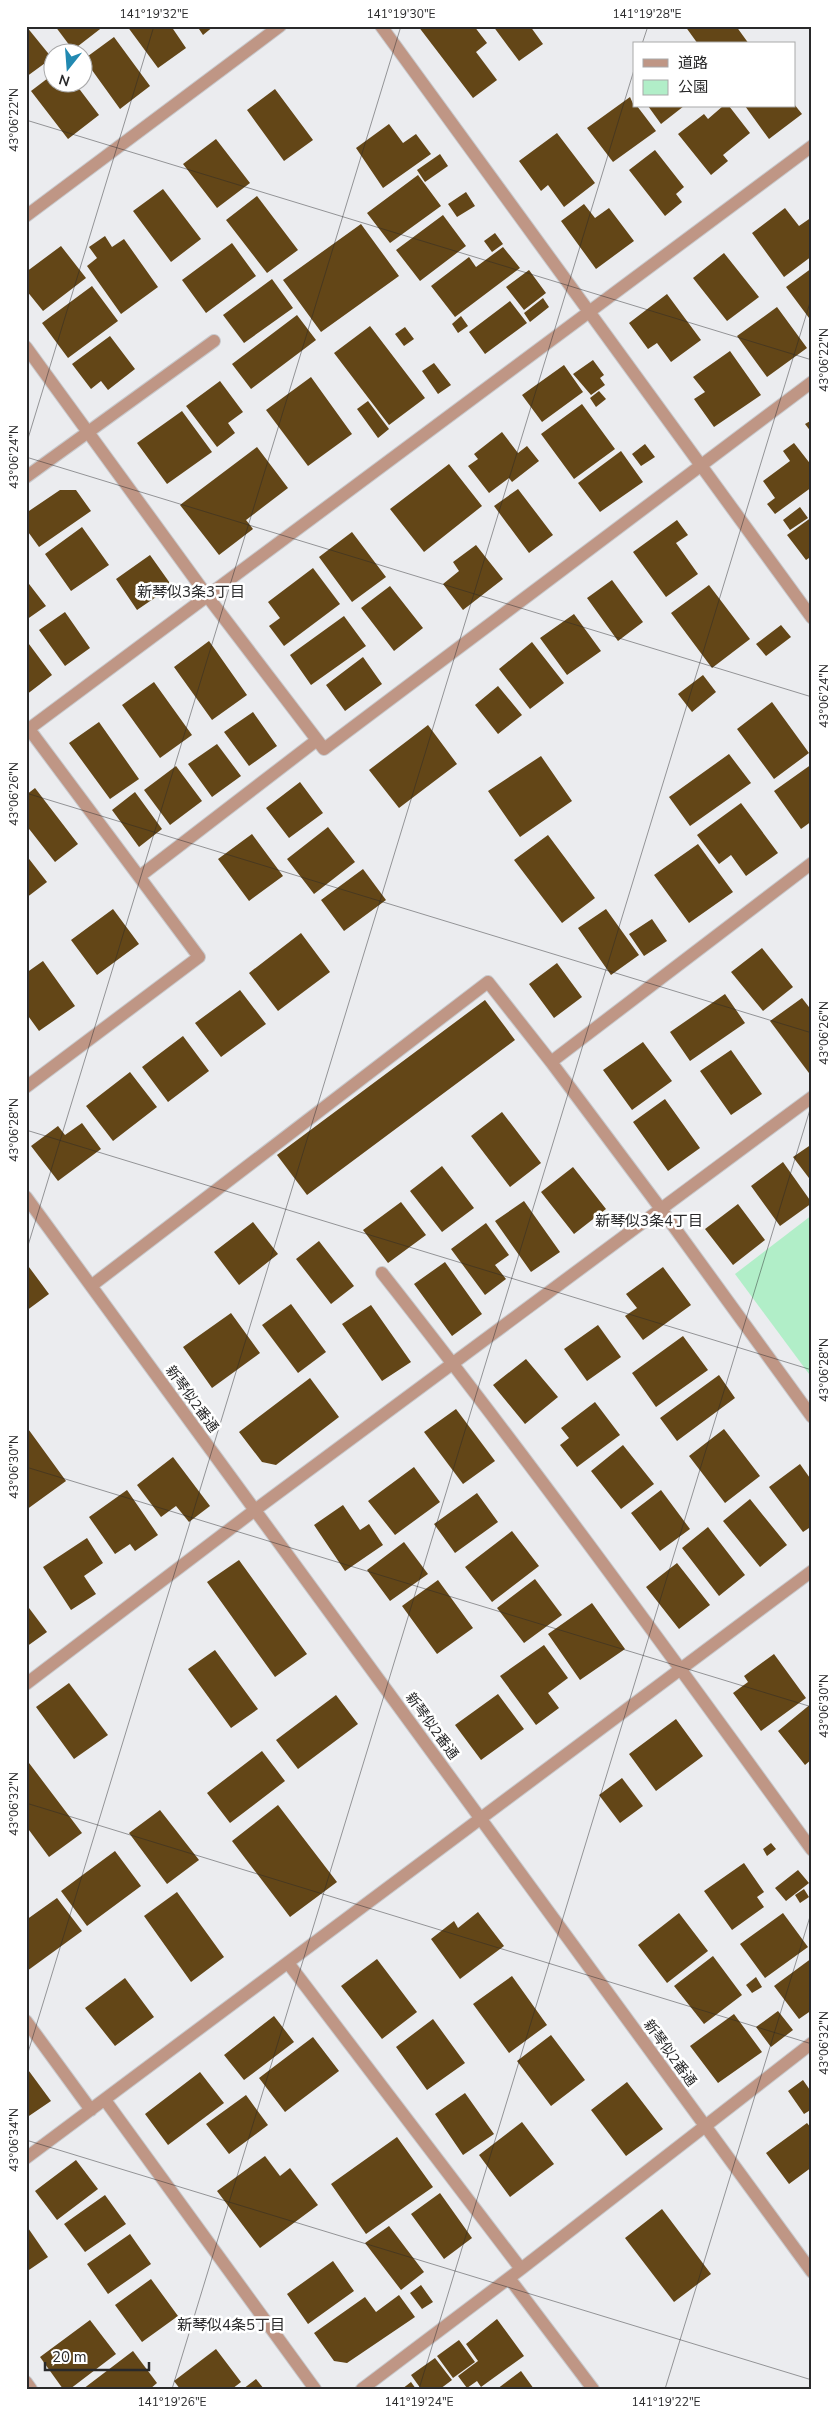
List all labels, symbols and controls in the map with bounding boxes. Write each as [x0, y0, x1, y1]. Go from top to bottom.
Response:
text: 141°19'32"E [119, 6, 189, 22]
text: 141°19'30"E [366, 6, 436, 22]
text: 141°19'28"E [612, 6, 682, 22]
north arrow [42, 42, 92, 92]
legend [633, 42, 796, 108]
text: 道路 [678, 53, 708, 73]
text: N [57, 69, 72, 91]
text: 公園 [678, 77, 708, 97]
text: 43°06'22"N [6, 88, 22, 152]
text: 43°06'22"N [816, 328, 832, 392]
text: 43°06'24"N [6, 425, 22, 489]
district label: 新琴似3条3丁目 [137, 582, 245, 602]
text: 43°06'24"N [816, 664, 832, 728]
text: 43°06'26"N [6, 762, 22, 826]
text: 43°06'26"N [816, 1001, 832, 1065]
text: 43°06'28"N [6, 1098, 22, 1162]
district label: 新琴似3条4丁目 [595, 1211, 703, 1231]
text: 43°06'28"N [816, 1338, 832, 1402]
street label: 新琴似2番通 [161, 1362, 223, 1436]
text: 43°06'30"N [6, 1435, 22, 1499]
text: 43°06'30"N [816, 1674, 832, 1738]
street label: 新琴似2番通 [401, 1689, 463, 1763]
text: 43°06'32"N [6, 1772, 22, 1836]
text: 43°06'32"N [816, 2011, 832, 2075]
street label: 新琴似2番通 [639, 2016, 701, 2090]
text: 43°06'34"N [6, 2108, 22, 2172]
district label: 新琴似4条5丁目 [177, 2315, 285, 2335]
scale bar [45, 2340, 149, 2372]
text: 20 m [52, 2347, 87, 2367]
text: 141°19'26"E [137, 2394, 207, 2410]
text: 141°19'24"E [384, 2394, 454, 2410]
text: 141°19'22"E [631, 2394, 701, 2410]

